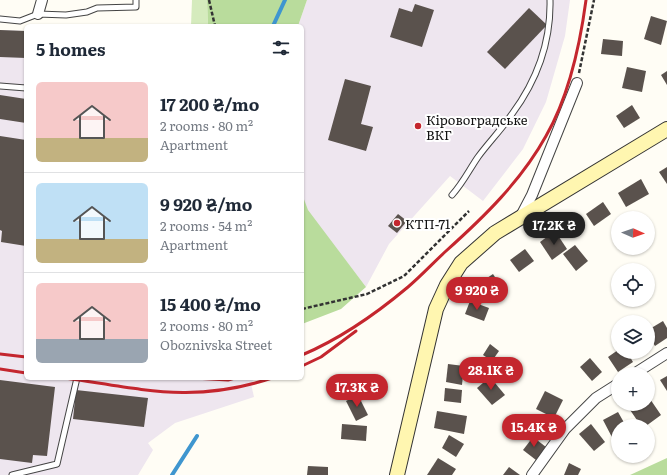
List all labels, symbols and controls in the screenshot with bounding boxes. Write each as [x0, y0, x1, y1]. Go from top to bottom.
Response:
text: 5 homes [36, 36, 106, 61]
icon: filters [270, 37, 292, 59]
text: 17 200 ₴/mo [160, 91, 259, 116]
icon: home [68, 98, 116, 146]
place label: Кіровоградське ВКГ [426, 110, 528, 144]
text: 2 rooms · 80 m² [160, 116, 253, 135]
marker: Кіровоградське ВКГ [413, 121, 423, 131]
text: Apartment [160, 135, 228, 154]
text: 9 920 ₴/mo [160, 191, 252, 216]
icon: home [68, 199, 116, 247]
north arrow [611, 211, 655, 255]
map controls [611, 211, 655, 463]
pin: 17.2K ₴ [517, 212, 591, 246]
place label: КТП-71 [405, 214, 450, 233]
text: 17.2K ₴ [532, 215, 576, 234]
text: 2 rooms · 54 m² [160, 216, 252, 235]
marker: КТП-71 [392, 218, 402, 228]
text: Apartment [160, 235, 228, 254]
button: locate [611, 263, 655, 307]
pin: 9 920 ₴ [440, 277, 514, 311]
text: 9 920 ₴ [455, 280, 499, 299]
text: 15 400 ₴/mo [160, 291, 261, 316]
icon: home [68, 299, 116, 347]
button: layers [611, 315, 655, 359]
text: 2 rooms · 80 m² [160, 316, 253, 335]
text: Oboznivska Street [160, 335, 272, 354]
pin: 28.1K ₴ [454, 357, 528, 391]
text: 28.1K ₴ [468, 360, 514, 379]
button: + [611, 367, 655, 411]
pin: 17.3K ₴ [320, 374, 394, 408]
text: 17.3K ₴ [335, 377, 379, 396]
pin: 15.4K ₴ [497, 414, 571, 448]
text: 15.4K ₴ [511, 417, 557, 436]
button: − [611, 419, 655, 463]

